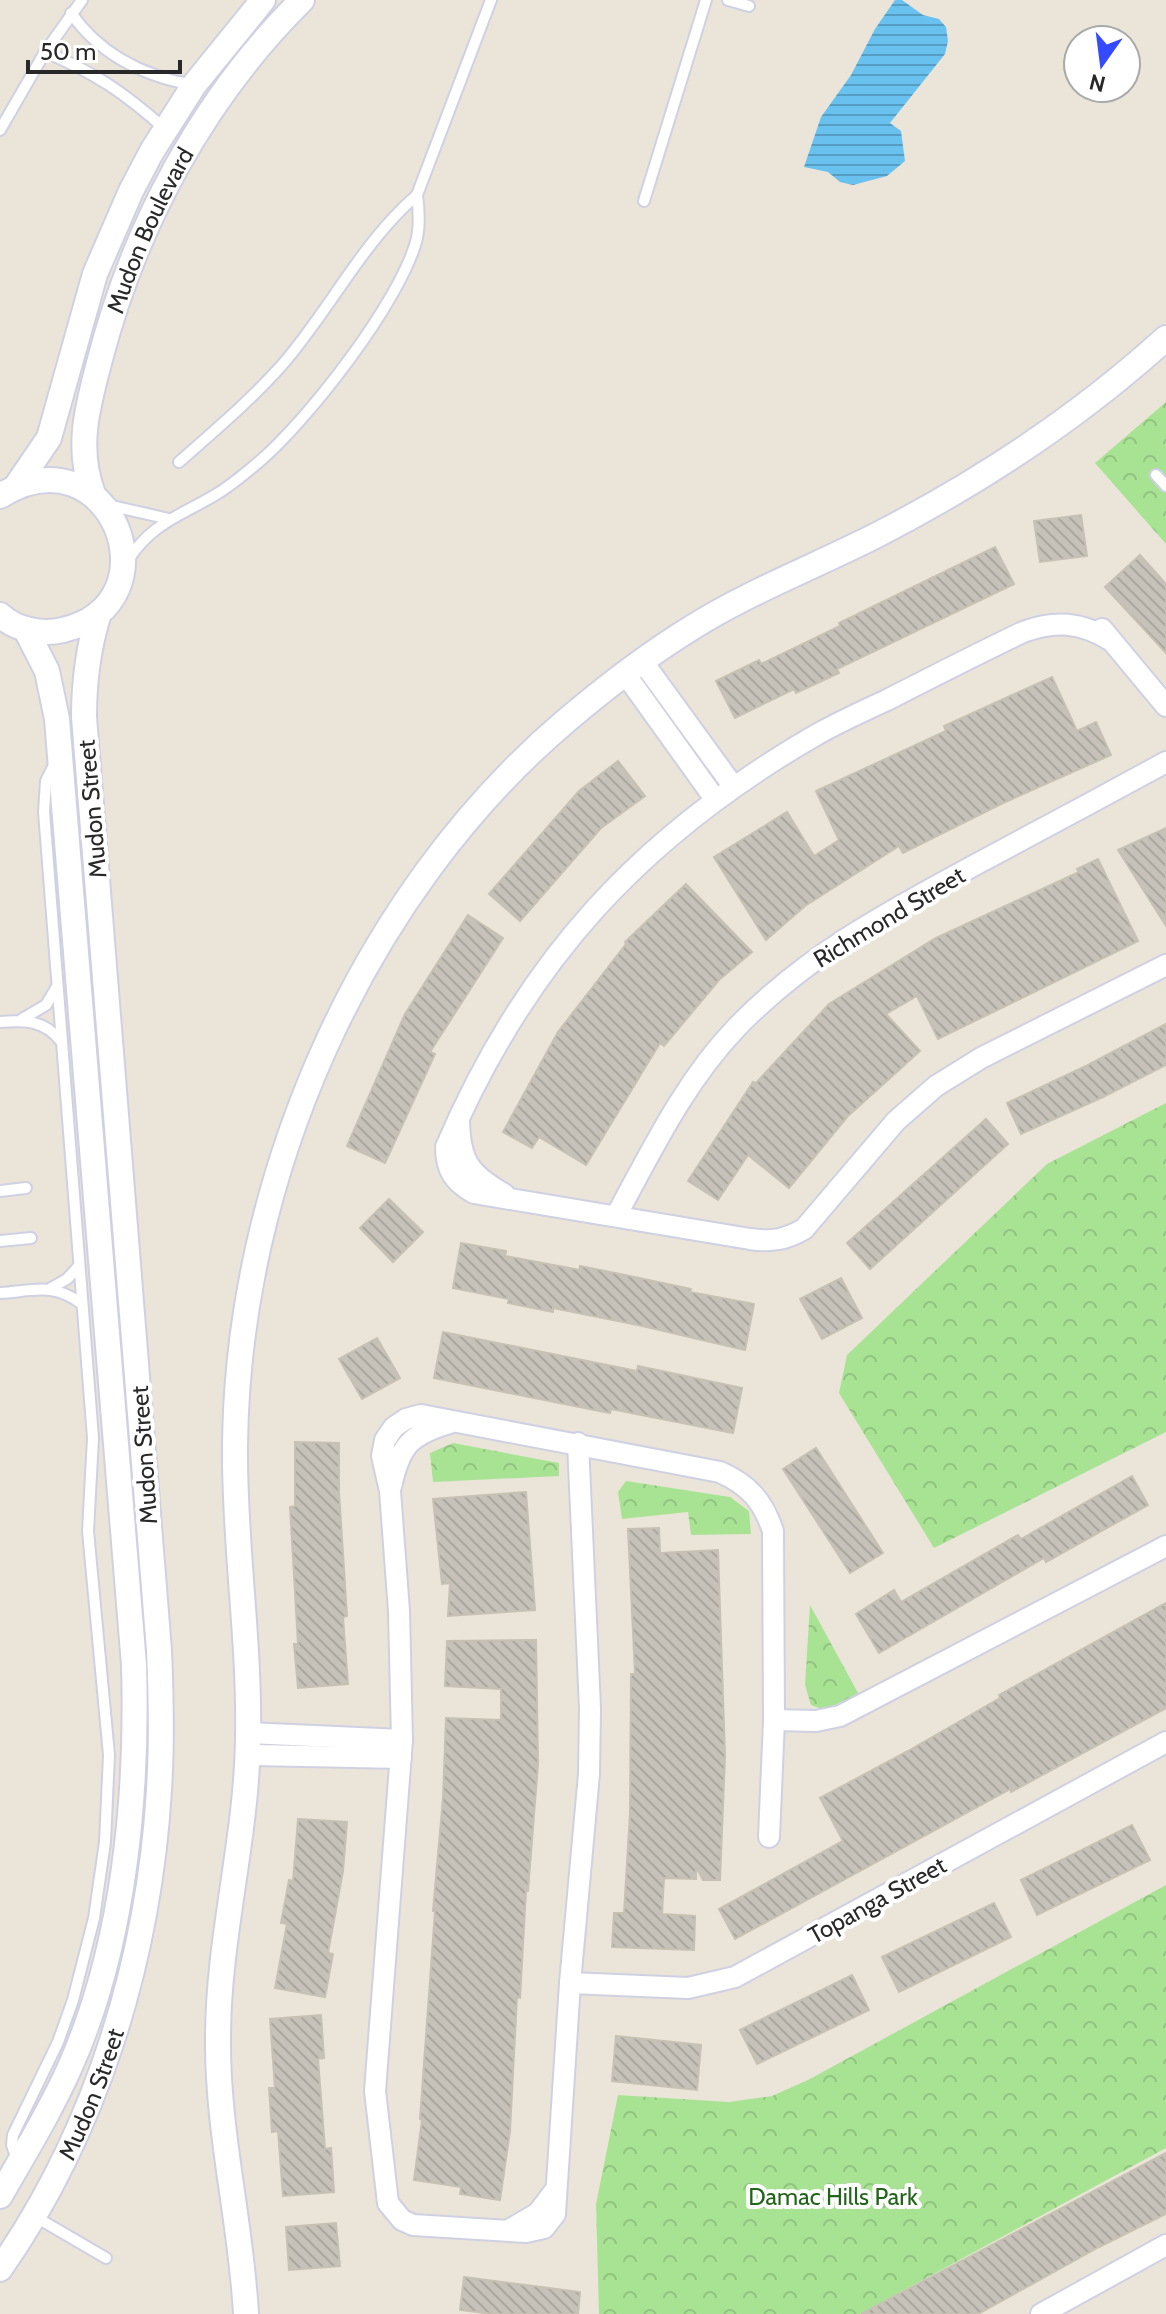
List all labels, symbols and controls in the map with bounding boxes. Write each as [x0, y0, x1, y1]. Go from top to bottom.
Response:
scale bar [28, 24, 180, 74]
north arrow [1062, 24, 1142, 104]
text: 50 m [40, 37, 96, 66]
text: N [1086, 68, 1108, 98]
street label: Mudon Boulevard [100, 142, 199, 317]
street label: Mudon Street [72, 739, 112, 879]
street label: Richmond Street [808, 860, 970, 974]
street label: Mudon Street [125, 1385, 163, 1525]
street label: Topanga Street [803, 1850, 951, 1950]
street label: Mudon Street [52, 2025, 130, 2164]
park label: Damac Hills Park [748, 2182, 918, 2211]

